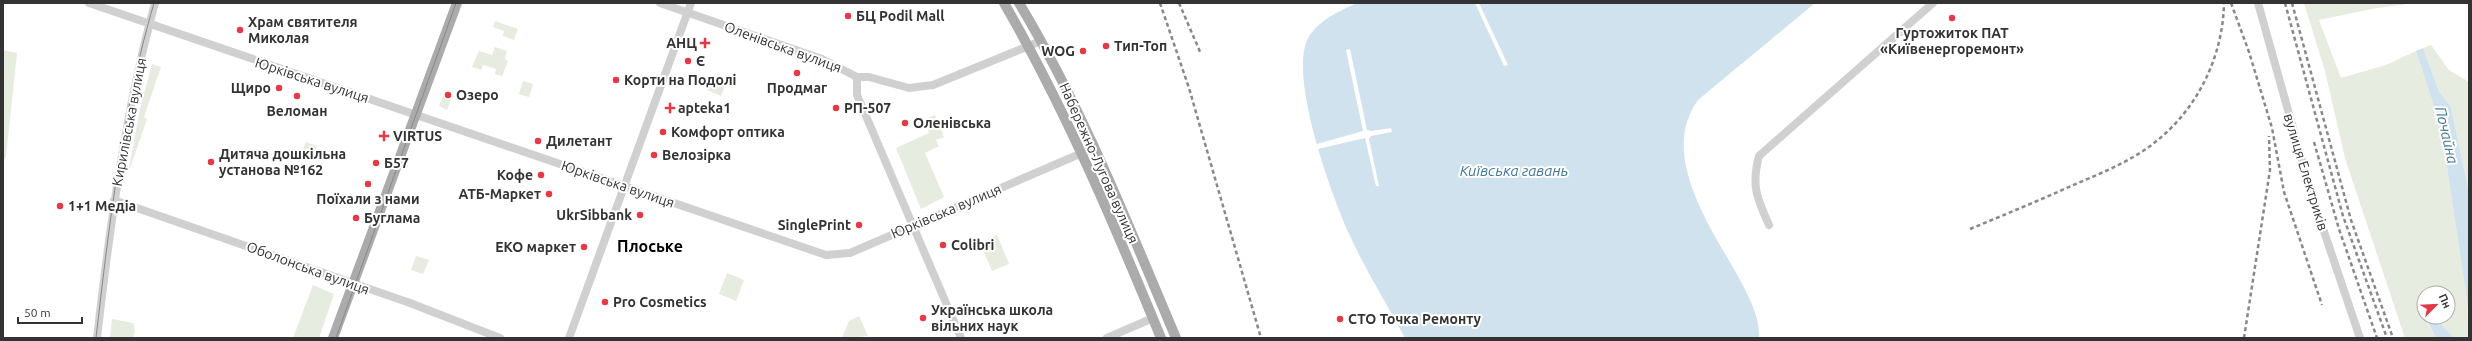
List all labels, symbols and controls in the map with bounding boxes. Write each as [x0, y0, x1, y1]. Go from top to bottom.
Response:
place label: БЦ Podil Mall [856, 8, 945, 24]
marker: БЦ Podil Mall [843, 11, 853, 21]
marker: Гуртожиток ПАТ «Київенергоремонт» [1947, 13, 1957, 23]
place label: Храм святителя Миколая [248, 14, 358, 46]
street label: Оленівська вулиця [722, 18, 844, 76]
marker: Храм святителя Миколая [235, 25, 245, 35]
place label: Гуртожиток ПАТ «Київенергоремонт» [1880, 25, 2024, 57]
place label: АНЦ [666, 35, 697, 51]
marker: АНЦ [700, 38, 710, 48]
place label: Тип-Топ [1114, 38, 1167, 54]
marker: Тип-Топ [1101, 41, 1111, 51]
place label: WOG [1041, 43, 1075, 59]
marker: WOG [1078, 46, 1088, 56]
place label: Є [696, 53, 705, 69]
street label: Юрківська вулиця [253, 54, 371, 106]
street label: Кирилівська вулиця [109, 56, 149, 188]
marker: Є [683, 56, 693, 66]
marker: Продмаг [792, 68, 802, 78]
place label: Корти на Подолі [624, 72, 737, 88]
marker: Корти на Подолі [611, 75, 621, 85]
place label: Щиро [231, 80, 271, 96]
place label: Продмаг [767, 80, 828, 96]
street label: Набережно-Лугова вулиця [1056, 80, 1142, 246]
marker: Щиро [274, 83, 284, 93]
place label: Озеро [456, 87, 499, 103]
marker: Озеро [443, 90, 453, 100]
marker: Веломан [292, 91, 302, 101]
place label: apteka1 [678, 100, 731, 116]
place label: РП-507 [844, 100, 891, 116]
place label: Веломан [267, 103, 327, 119]
marker: apteka1 [665, 103, 675, 113]
marker: РП-507 [831, 103, 841, 113]
water label: Почайна [2432, 105, 2462, 165]
street label: вулиця Електриків [2281, 111, 2331, 233]
place label: Оленівська [913, 115, 991, 131]
marker: Оленівська [900, 118, 910, 128]
place label: Комфорт оптика [671, 124, 785, 140]
marker: Комфорт оптика [658, 127, 668, 137]
place label: VIRTUS [393, 128, 442, 144]
marker: VIRTUS [378, 130, 390, 142]
place label: Дилетант [546, 133, 612, 149]
marker: Дилетант [533, 136, 543, 146]
place label: Дитяча дошкільна установа №162 [219, 146, 346, 178]
place label: Велозірка [662, 147, 731, 163]
marker: Велозірка [649, 150, 659, 160]
place label: Б57 [384, 155, 409, 171]
marker: Дитяча дошкільна установа №162 [206, 157, 216, 167]
street label: Юрківська вулиця [559, 157, 677, 211]
marker: Б57 [371, 158, 381, 168]
water label: Київська гавань [1460, 162, 1568, 179]
place label: Кофе [497, 167, 533, 183]
marker: Кофе [536, 170, 546, 180]
marker: Поїхали з нами [363, 179, 373, 189]
street label: Юрківська вулиця [888, 180, 1004, 242]
place label: АТБ-Маркет [459, 186, 541, 202]
marker: АТБ-Маркет [544, 189, 554, 199]
place label: Поїхали з нами [316, 191, 420, 207]
place label: 1+1 Медіа [68, 198, 136, 214]
marker: 1+1 Медіа [55, 201, 65, 211]
place label: UkrSibbank [556, 207, 632, 223]
place label: Буглама [364, 210, 420, 226]
marker: UkrSibbank [635, 210, 645, 220]
marker: Буглама [351, 213, 361, 223]
place label: SinglePrint [778, 217, 851, 233]
marker: SinglePrint [854, 220, 864, 230]
district label: Плоське [617, 237, 683, 255]
place label: Colibri [951, 237, 995, 253]
street label: Оболонська вулиця [244, 238, 372, 298]
place label: ЕКО маркет [495, 239, 576, 255]
marker: Colibri [938, 240, 948, 250]
marker: ЕКО маркет [579, 242, 589, 252]
north arrow [2416, 285, 2456, 325]
text: Пн [2437, 292, 2454, 310]
place label: Pro Cosmetics [613, 294, 707, 310]
marker: Pro Cosmetics [600, 297, 610, 307]
scale bar [18, 299, 82, 325]
place label: Українська школа вільних наук [931, 302, 1053, 334]
text: 50 m [24, 306, 51, 319]
place label: СТО Точка Ремонту [1348, 311, 1482, 327]
marker: Українська школа вільних наук [918, 313, 928, 323]
marker: СТО Точка Ремонту [1335, 314, 1345, 324]

